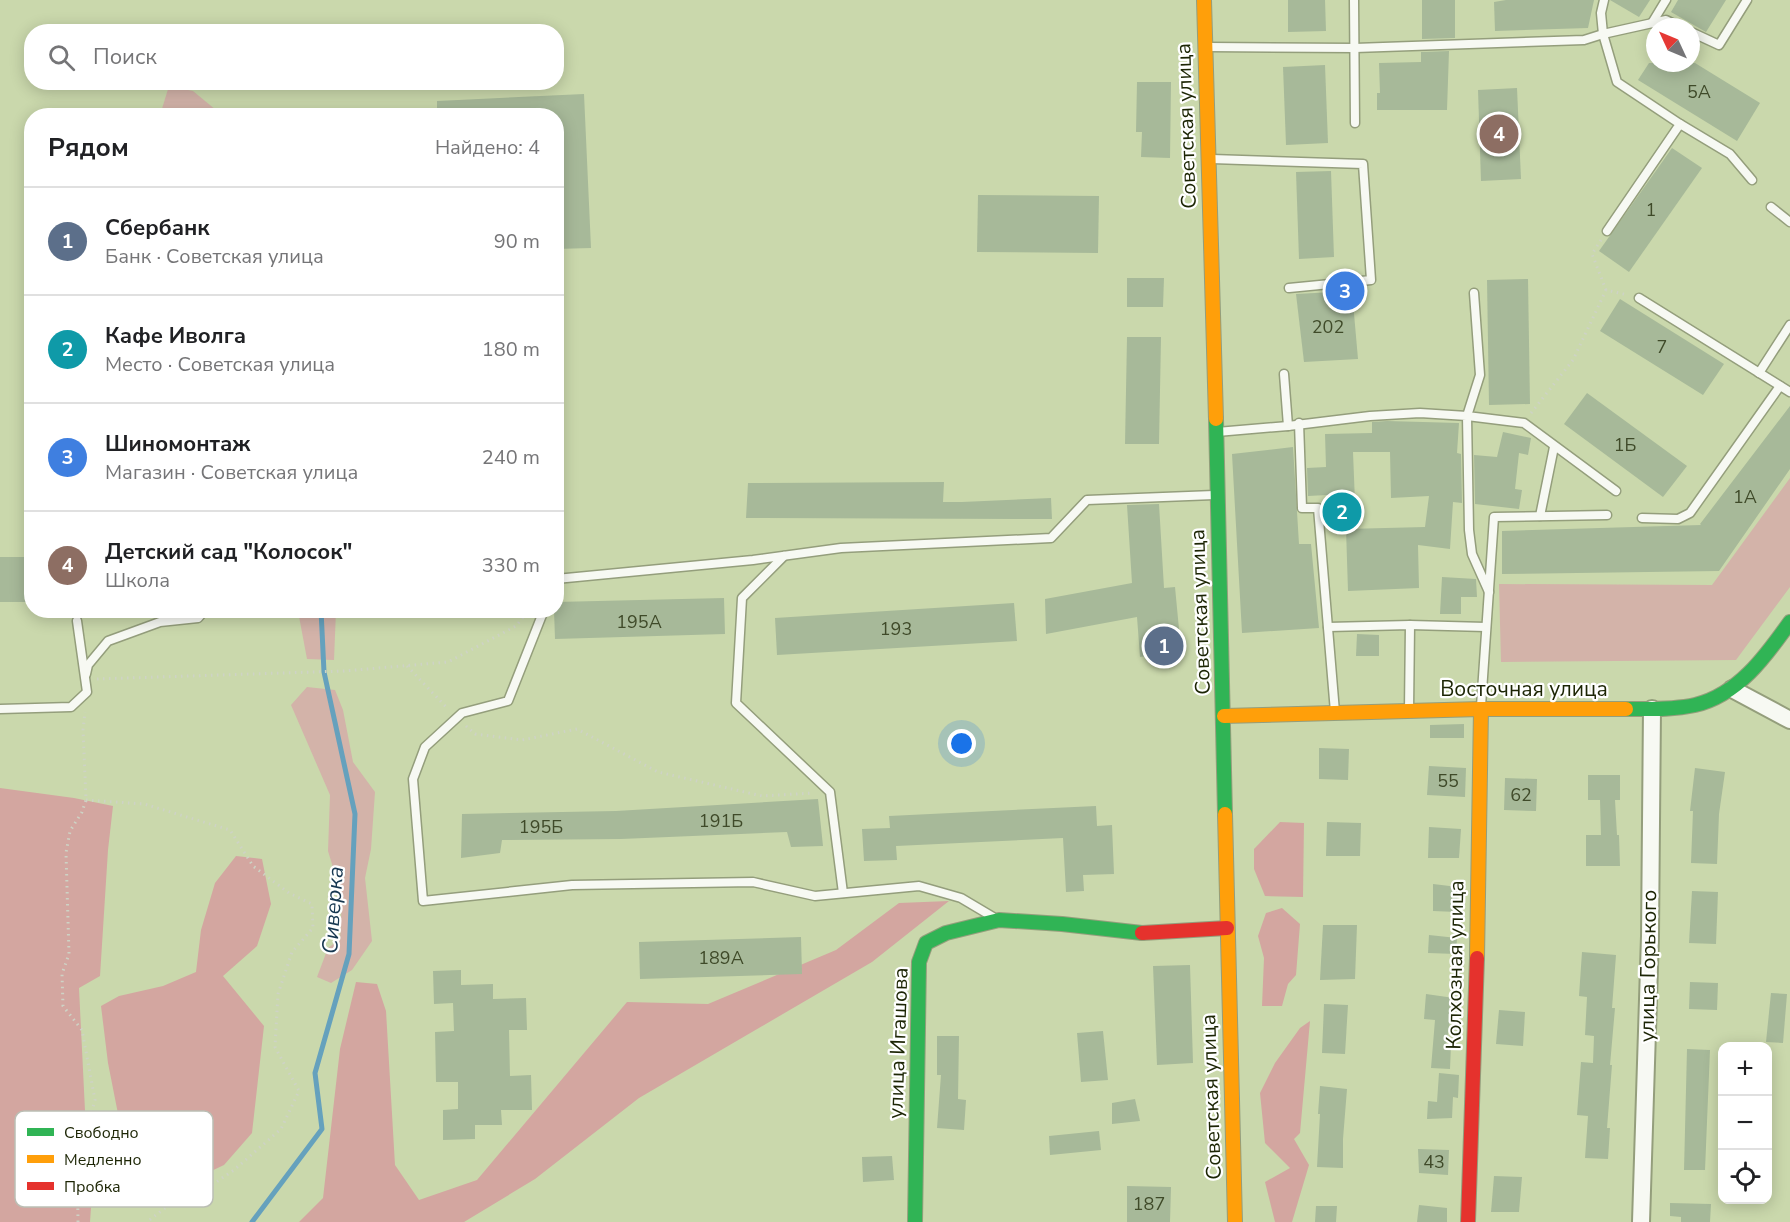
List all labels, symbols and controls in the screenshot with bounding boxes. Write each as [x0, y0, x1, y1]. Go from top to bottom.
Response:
north arrow [1646, 18, 1700, 72]
search box [24, 24, 564, 90]
icon: search [45, 41, 78, 74]
text: Поиск [93, 42, 157, 72]
street label: Советская улица [1169, 43, 1203, 209]
house number: 5А [1687, 80, 1711, 104]
pin: 4 [1480, 112, 1518, 156]
text: Рядом [48, 130, 129, 165]
text: Найдено: 4 [435, 134, 540, 161]
house number: 1 [1646, 198, 1656, 222]
text: Сбербанк [105, 213, 210, 243]
text: 1 [62, 228, 74, 255]
text: 90 m [494, 228, 540, 255]
text: Банк · Советская улица [105, 243, 324, 270]
pin: 3 [1326, 268, 1364, 314]
house number: 202 [1312, 315, 1344, 339]
text: Кафе Иволга [105, 321, 246, 351]
house number: 7 [1657, 335, 1667, 359]
text: 2 [62, 336, 74, 363]
text: 180 m [482, 336, 540, 363]
text: Место · Советская улица [105, 351, 335, 378]
text: Шиномонтаж [105, 429, 251, 459]
house number: 1Б [1614, 433, 1636, 457]
text: 3 [62, 444, 74, 471]
text: 240 m [482, 444, 540, 471]
text: Магазин · Советская улица [105, 459, 358, 486]
house number: 1А [1733, 485, 1757, 509]
pin: 2 [1322, 490, 1362, 534]
street label: Советская улица [1183, 529, 1217, 695]
text: Детский сад "Колосок" [105, 537, 352, 567]
text: 4 [62, 552, 74, 579]
text: 330 m [482, 552, 540, 579]
text: Школа [105, 567, 170, 594]
house number: 195А [616, 610, 662, 634]
house number: 193 [880, 617, 912, 641]
pin: 1 [1144, 624, 1184, 668]
street label: Восточная улица [1440, 675, 1608, 703]
your location [947, 729, 976, 758]
house number: 55 [1437, 769, 1459, 793]
house number: 62 [1510, 783, 1532, 807]
house number: 191Б [699, 809, 743, 833]
house number: 195Б [519, 815, 563, 839]
water label: Сиверка [315, 865, 351, 955]
street label: Колхозная улица [1440, 880, 1470, 1050]
street label: улица Горького [1633, 890, 1663, 1042]
house number: 189А [698, 946, 744, 970]
street label: улица Игашова [881, 967, 915, 1119]
street label: Советская улица [1194, 1014, 1228, 1180]
map controls [1718, 1042, 1772, 1204]
button: + [1718, 1042, 1772, 1096]
button: − [1718, 1096, 1772, 1150]
legend [15, 1111, 213, 1207]
text: Свободно [64, 1122, 139, 1144]
text: Медленно [64, 1149, 142, 1171]
house number: 43 [1423, 1150, 1445, 1174]
button: locate [1718, 1150, 1772, 1204]
text: Пробка [64, 1176, 121, 1198]
house number: 187 [1133, 1192, 1165, 1216]

